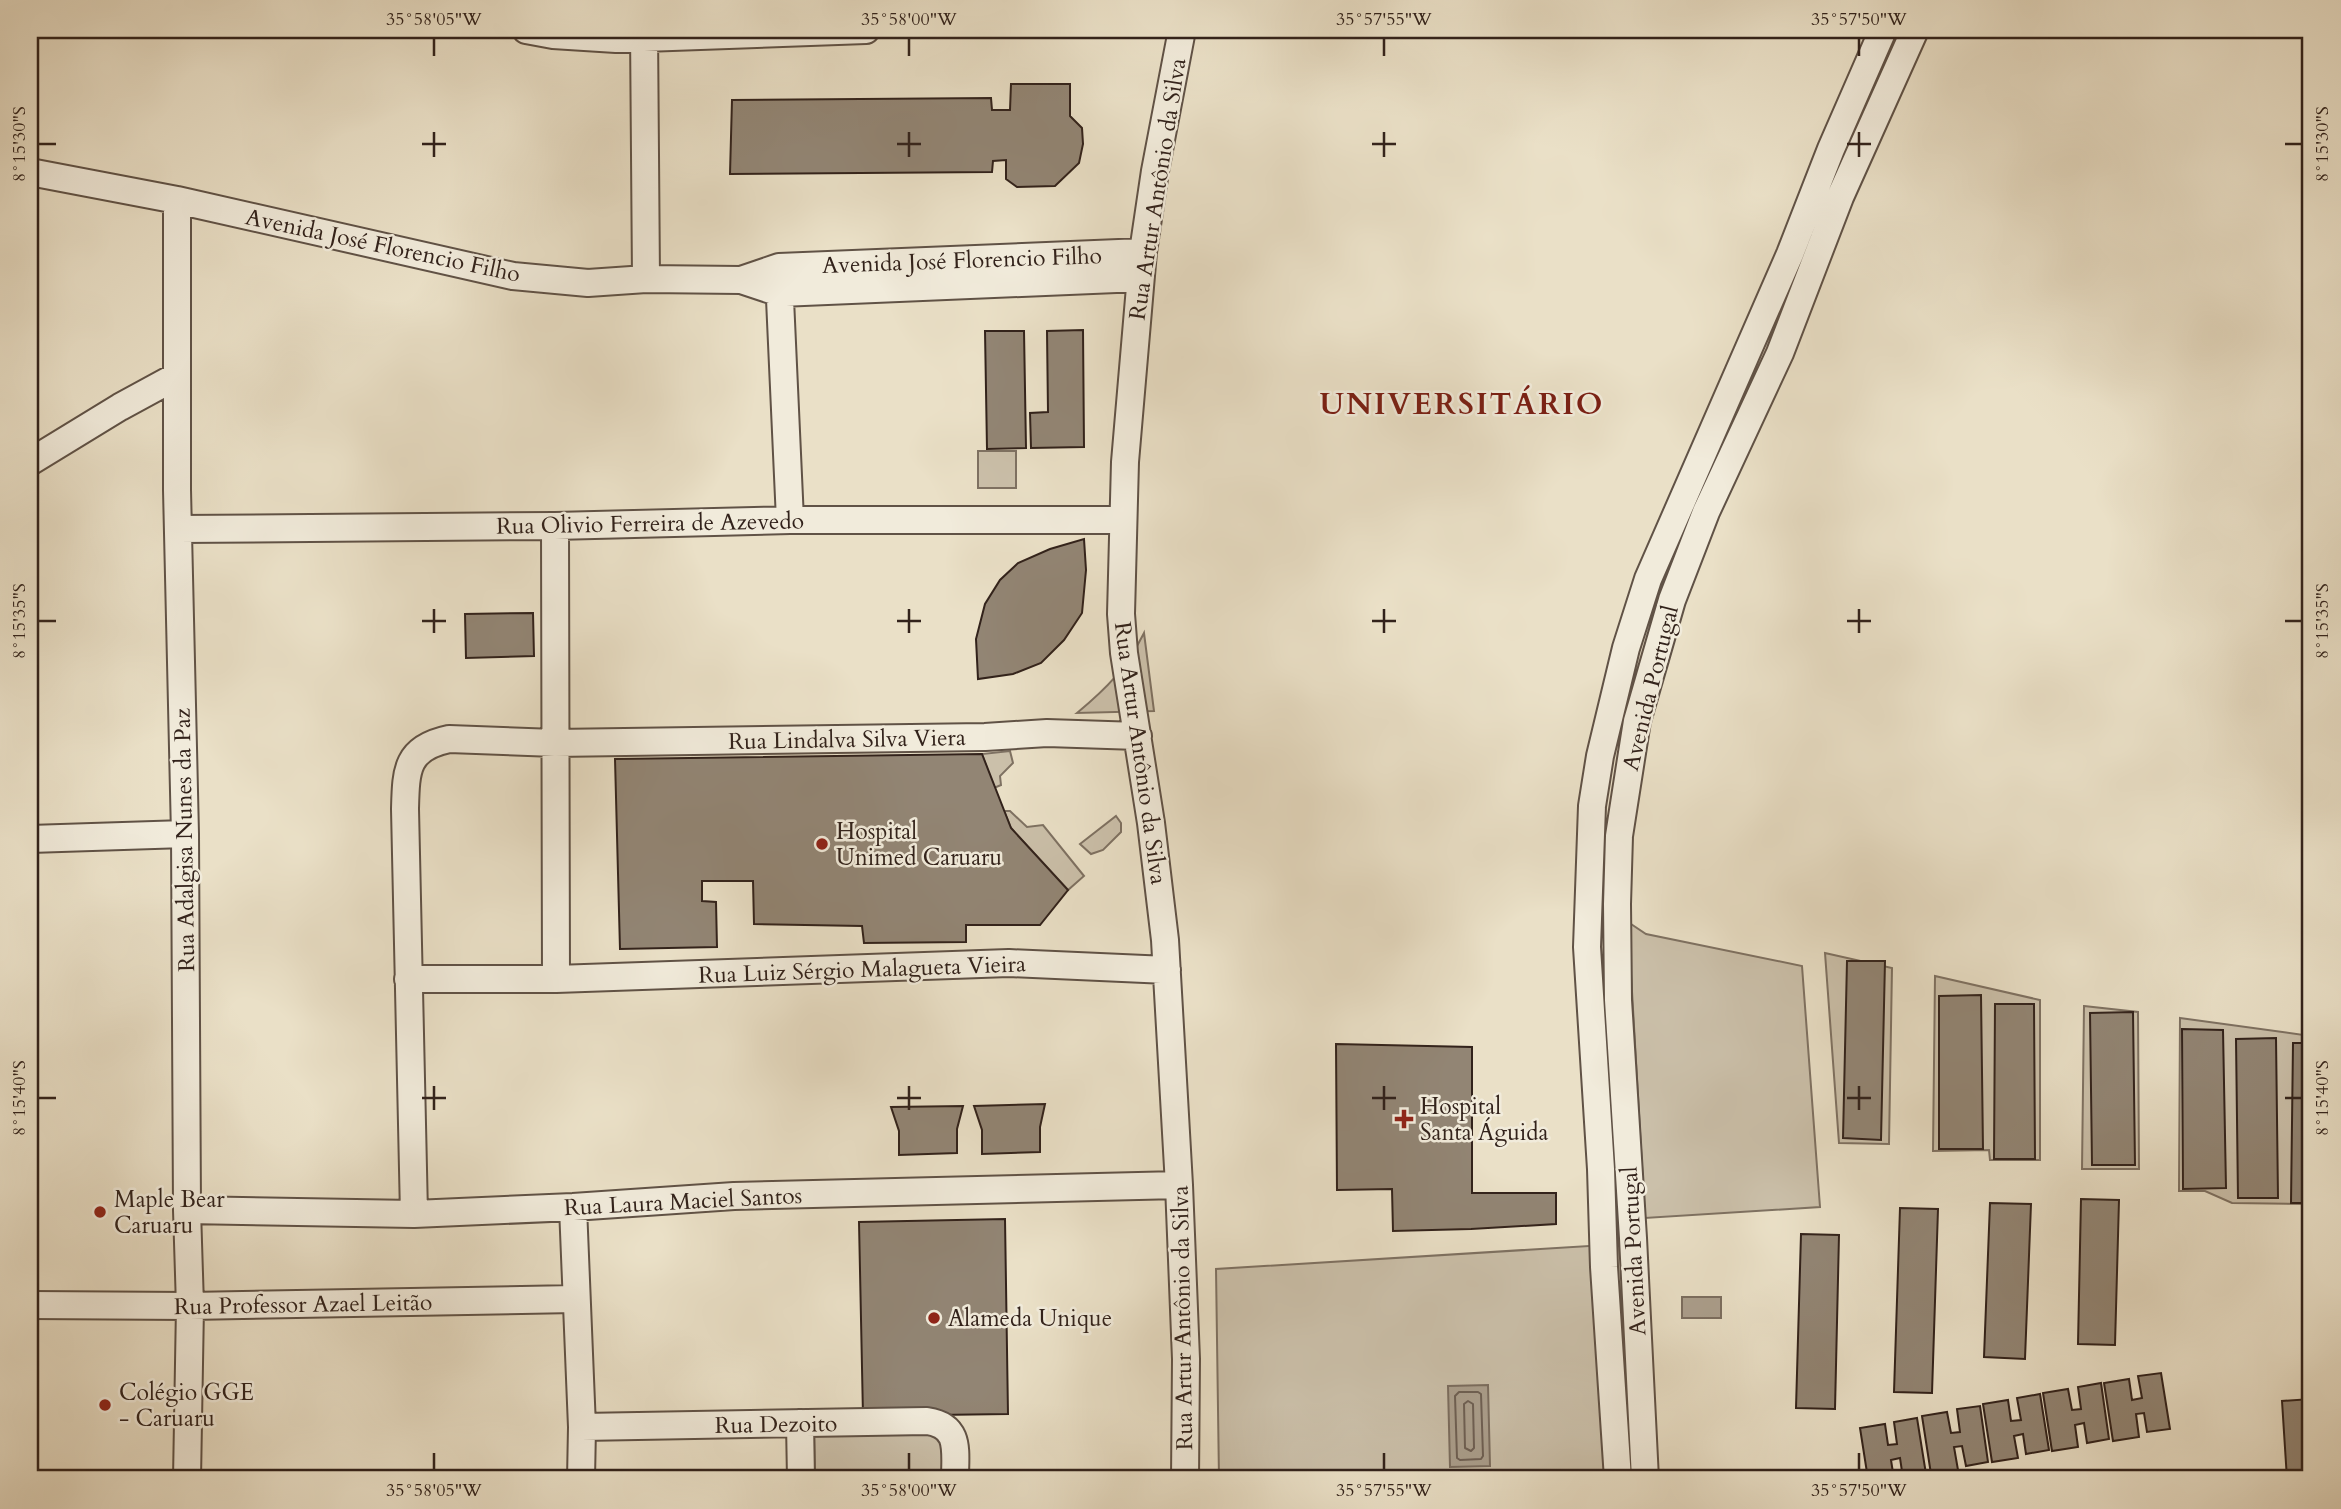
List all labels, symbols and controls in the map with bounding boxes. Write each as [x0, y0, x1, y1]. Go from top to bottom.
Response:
text: 35°58'05"W [386, 7, 482, 32]
text: 35°58'00"W [861, 7, 957, 32]
text: 35°57'55"W [1336, 7, 1432, 32]
text: 35°57'50"W [1811, 7, 1907, 32]
street label: Rua Artur Antônio da Silva [1121, 56, 1194, 322]
text: 8°15'30"S [7, 106, 32, 182]
text: 8°15'30"S [2310, 106, 2335, 182]
street label: Avenida José Florencio Filho [243, 201, 523, 290]
street label: Avenida José Florencio Filho [821, 240, 1103, 281]
district label: UNIVERSITÁRIO [1319, 384, 1605, 425]
street label: Rua Olivio Ferreira de Azevedo [496, 505, 804, 542]
text: 8°15'35"S [7, 583, 32, 659]
text: 8°15'35"S [2310, 583, 2335, 659]
street label: Avenida Portugal [1615, 602, 1686, 774]
street label: Rua Artur Antônio da Silva [1107, 620, 1174, 886]
street label: Rua Adalgisa Nunes da Paz [167, 708, 202, 972]
street label: Rua Lindalva Silva Viera [728, 722, 966, 757]
place label: Hospital Unimed Caruaru [836, 816, 1002, 873]
marker: Hospital Unimed Caruaru [814, 836, 830, 852]
street label: Rua Luiz Sérgio Malagueta Vieira [698, 948, 1026, 991]
text: 8°15'40"S [7, 1060, 32, 1136]
text: 8°15'40"S [2310, 1060, 2335, 1136]
place label: Hospital Santa Águida [1420, 1091, 1549, 1148]
marker: Hospital Santa Águida [1394, 1109, 1414, 1129]
street label: Avenida Portugal [1614, 1165, 1653, 1336]
street label: Rua Laura Maciel Santos [563, 1180, 803, 1223]
place label: Maple Bear Caruaru [114, 1184, 225, 1241]
street label: Rua Artur Antônio da Silva [1165, 1185, 1200, 1451]
marker: Maple Bear Caruaru [92, 1204, 108, 1220]
street label: Rua Professor Azael Leitão [174, 1287, 433, 1322]
place label: Alameda Unique [948, 1303, 1112, 1334]
marker: Alameda Unique [926, 1310, 942, 1326]
place label: Colégio GGE - Caruaru [119, 1377, 254, 1434]
marker: Colégio GGE - Caruaru [97, 1397, 113, 1413]
street label: Rua Dezoito [714, 1408, 838, 1441]
text: 35°58'05"W [386, 1478, 482, 1503]
text: 35°58'00"W [861, 1478, 957, 1503]
text: 35°57'55"W [1336, 1478, 1432, 1503]
text: 35°57'50"W [1811, 1478, 1907, 1503]

